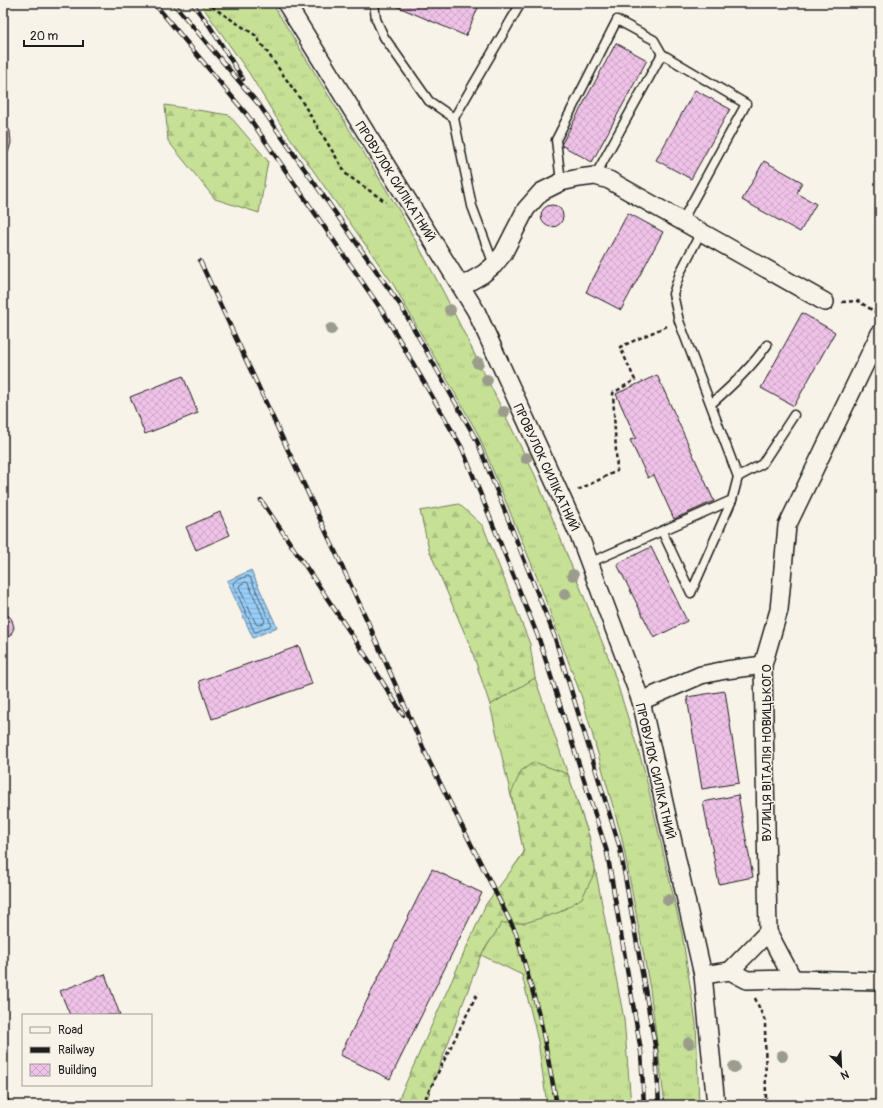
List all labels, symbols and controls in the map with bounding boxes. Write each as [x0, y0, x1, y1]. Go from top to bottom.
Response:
scale bar [24, 22, 83, 48]
text: 20 m [30, 29, 59, 44]
street label: ПРОВУЛОК СИЛІКАТНИЙ [352, 119, 439, 245]
street label: ПРОВУЛОК СИЛІКАТНИЙ [510, 401, 583, 534]
street label: ВУЛИЦЯ ВІТАЛІЯ НОВИЦЬКОГО [759, 664, 775, 842]
street label: ПРОВУЛОК СИЛІКАТНИЙ [632, 702, 678, 841]
legend [22, 1014, 152, 1086]
text: Road [58, 1023, 83, 1038]
text: Railway [58, 1043, 94, 1058]
north arrow [821, 1046, 861, 1086]
text: Building [58, 1063, 97, 1078]
text: N [838, 1067, 851, 1082]

